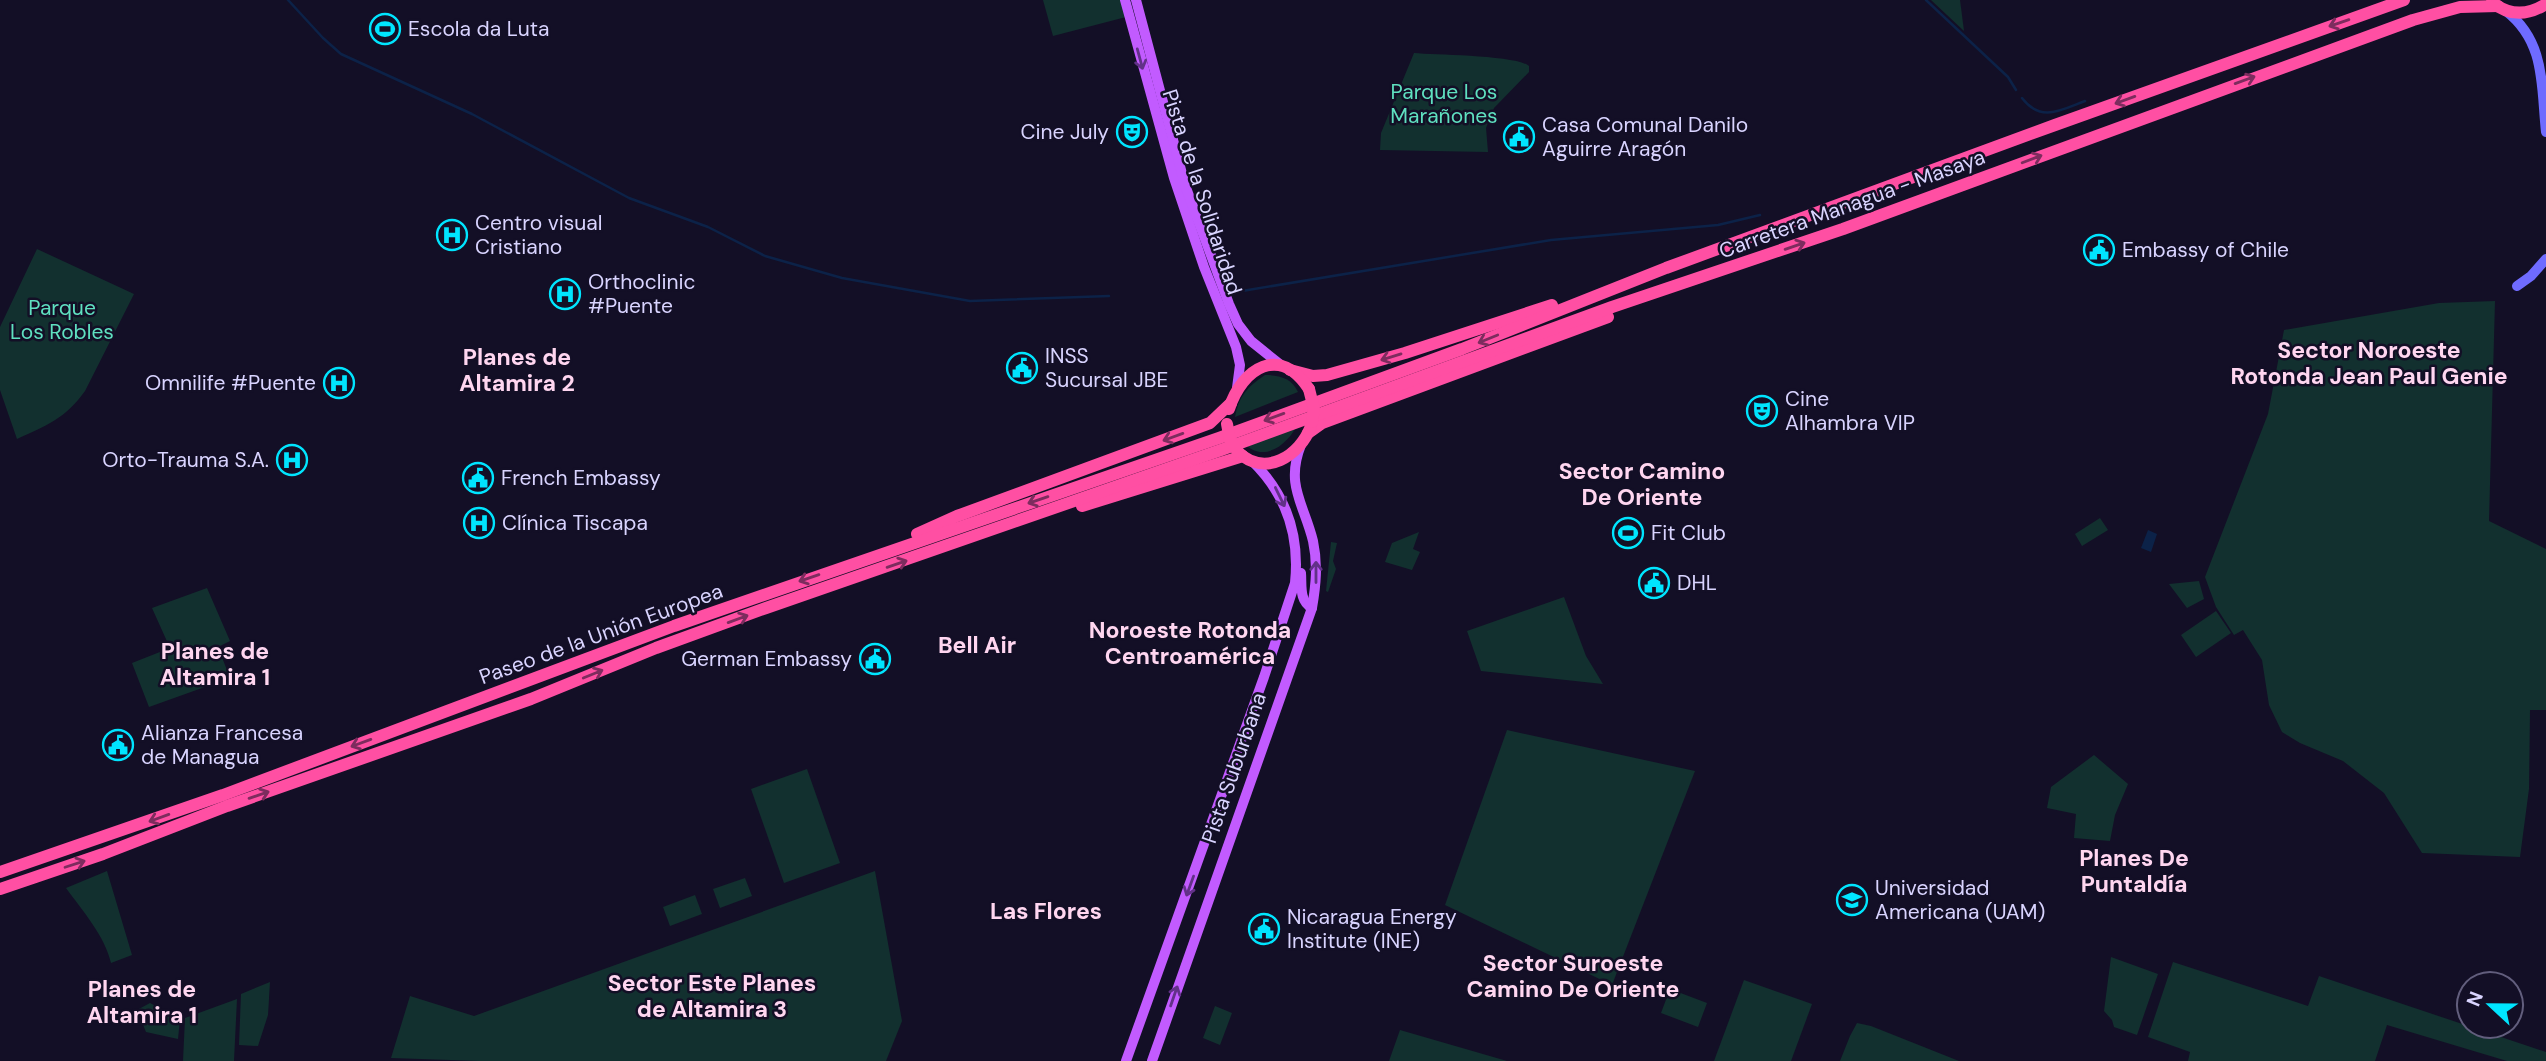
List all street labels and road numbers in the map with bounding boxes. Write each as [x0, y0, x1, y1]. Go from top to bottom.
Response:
street label: Pista de la Solidaridad [1156, 86, 1248, 298]
street label: Carretera Managua - Masaya [1715, 143, 1989, 265]
street label: Paseo de la Unión Europea [475, 577, 727, 691]
street label: Pista Suburbana [1195, 689, 1273, 847]

